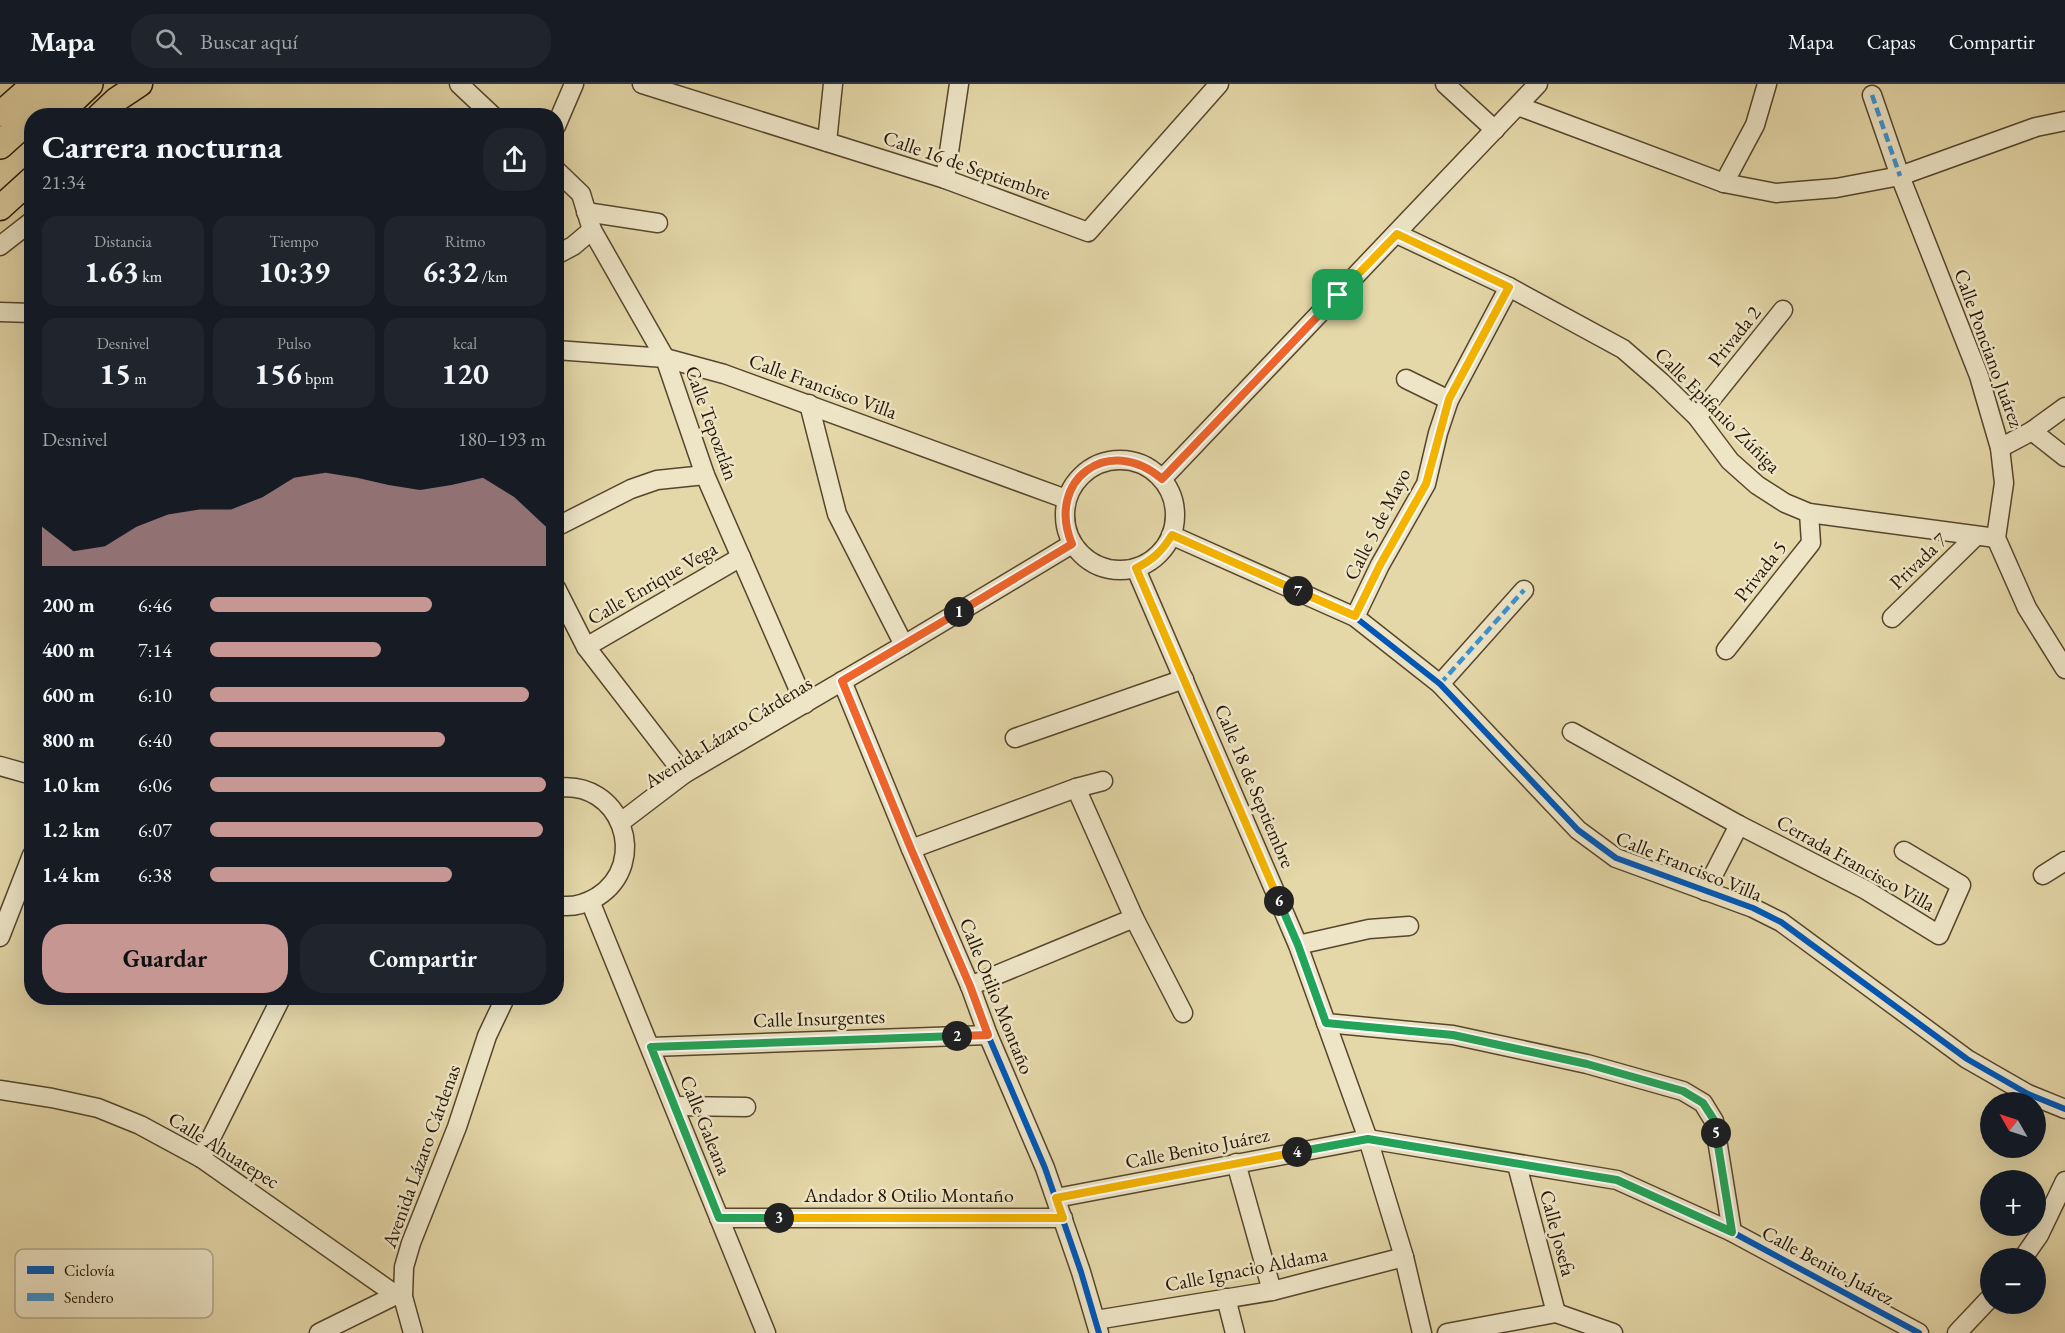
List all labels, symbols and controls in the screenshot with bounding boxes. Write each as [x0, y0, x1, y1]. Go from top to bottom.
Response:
search box [131, 14, 551, 68]
text: Mapa [30, 23, 95, 59]
icon: search [152, 25, 185, 58]
text: Buscar aquí [200, 27, 298, 56]
text: Mapa [1788, 28, 1834, 55]
text: Capas [1867, 28, 1916, 55]
text: Compartir [1949, 28, 2035, 55]
street label: Calle 16 de Septiembre [880, 124, 1054, 206]
text: Carrera nocturna [42, 125, 282, 168]
button: share [483, 128, 546, 191]
text: 21:34 [42, 169, 85, 195]
text: Distancia [94, 231, 152, 252]
text: Tiempo [269, 231, 319, 252]
text: Ritmo [445, 231, 485, 252]
text: 1.63 [84, 252, 139, 291]
text: 10:39 [258, 252, 330, 291]
text: 6:32 [422, 252, 478, 291]
street label: Calle Ponciano Juárez [1948, 265, 2030, 431]
text: km [139, 266, 162, 287]
text: /km [478, 266, 508, 287]
pin [1312, 269, 1363, 320]
icon: arrive [1321, 278, 1354, 311]
street label: Privada 2 [1702, 300, 1767, 372]
text: Desnivel [97, 333, 149, 354]
text: Pulso [277, 333, 311, 354]
text: kcal [453, 333, 477, 354]
street label: Calle Epifanio Zúñiga [1649, 341, 1787, 479]
street label: Calle Francisco Villa [745, 347, 901, 425]
text: 15 [99, 354, 131, 393]
text: 156 [254, 354, 302, 393]
text: 120 [441, 354, 489, 393]
street label: Calle Tepoztlán [679, 362, 745, 484]
text: m [131, 368, 147, 389]
text: bpm [302, 368, 334, 389]
text: Desnivel [42, 426, 108, 452]
text: 180–193 m [458, 426, 546, 452]
street label: Calle 5 de Mayo [1338, 463, 1416, 585]
street label: Privada 7 [1884, 527, 1953, 595]
street label: Calle Enrique Vega [582, 535, 722, 631]
street label: Privada 5 [1728, 535, 1792, 607]
pin: 7 [1283, 576, 1313, 606]
text: 7 [1294, 580, 1302, 601]
text: 200 m [42, 592, 95, 618]
text: 6:46 [138, 592, 172, 618]
pin: 1 [944, 597, 974, 627]
text: 1 [955, 601, 963, 622]
text: 400 m [42, 637, 95, 663]
text: 7:14 [138, 637, 172, 663]
street label: Avenida Lázaro Cárdenas [638, 670, 817, 795]
text: 600 m [42, 682, 95, 708]
text: 6:10 [138, 682, 172, 708]
street label: Calle 18 de Septiembre [1209, 700, 1301, 872]
text: 800 m [42, 727, 95, 753]
text: 6:40 [138, 727, 172, 753]
text: 1.0 km [42, 772, 100, 798]
text: 6:06 [138, 772, 172, 798]
street label: Cerrada Francisco Villa [1772, 809, 1940, 917]
text: 1.2 km [42, 817, 100, 843]
text: 6:07 [138, 817, 172, 843]
street label: Calle Francisco Villa [1612, 825, 1766, 907]
text: 1.4 km [42, 862, 100, 888]
text: 6:38 [138, 862, 172, 888]
pin: 6 [1264, 886, 1294, 916]
text: 6 [1275, 890, 1283, 911]
street label: Calle Otilio Montaño [954, 914, 1040, 1078]
button: Guardar [42, 924, 288, 993]
button: Compartir [300, 924, 546, 993]
street label: Calle Insurgentes [752, 1003, 886, 1033]
pin: 2 [942, 1021, 972, 1051]
text: 2 [953, 1025, 961, 1046]
street label: Avenida Lázaro Cárdenas [375, 1061, 466, 1252]
street label: Calle Galeana [674, 1071, 738, 1179]
north arrow [1980, 1092, 2046, 1158]
map controls [1980, 1092, 2046, 1314]
street label: Calle Ahuatepec [163, 1105, 285, 1195]
pin: 5 [1701, 1118, 1731, 1148]
street label: Calle Benito Juárez [1123, 1121, 1272, 1175]
text: 5 [1712, 1122, 1720, 1143]
pin: 4 [1282, 1137, 1312, 1167]
text: 4 [1293, 1141, 1301, 1162]
button: + [1980, 1170, 2046, 1236]
street label: Andador 8 Otilio Montaño [803, 1182, 1014, 1208]
street label: Calle Josefa [1534, 1187, 1582, 1279]
pin: 3 [764, 1203, 794, 1233]
text: 3 [775, 1207, 783, 1228]
street label: Calle Benito Juárez [1757, 1219, 1899, 1311]
street label: Calle Ignacio Aldama [1163, 1241, 1329, 1297]
button: − [1980, 1248, 2046, 1314]
legend [15, 1249, 213, 1318]
text: Ciclovía [64, 1260, 115, 1281]
text: Sendero [64, 1287, 114, 1308]

